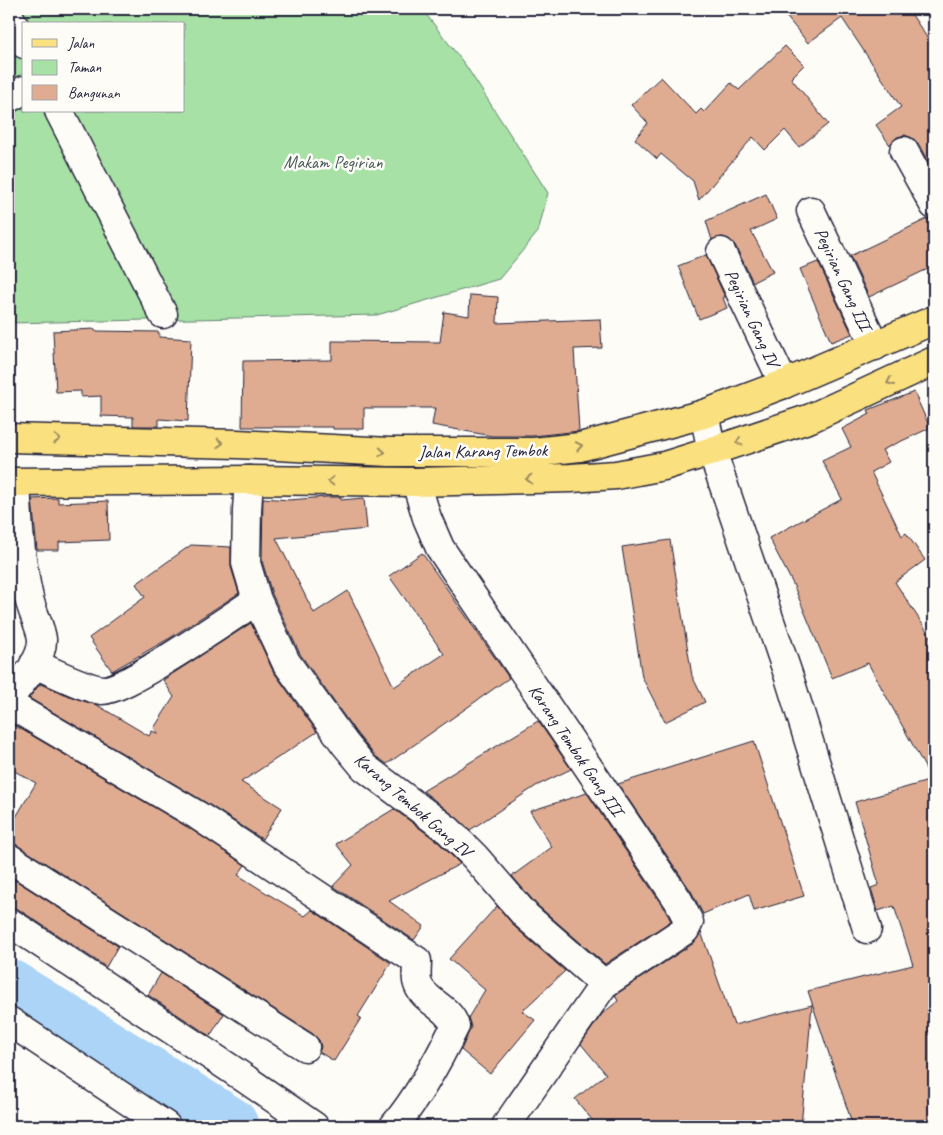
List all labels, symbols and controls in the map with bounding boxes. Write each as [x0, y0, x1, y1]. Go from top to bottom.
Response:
legend [22, 22, 185, 112]
text: Jalan [67, 34, 95, 53]
text: Taman [68, 58, 101, 77]
text: Bangunan [68, 84, 121, 103]
park label: Makam Pegirian [283, 151, 383, 173]
street label: Pegirian Gang III [810, 224, 878, 337]
street label: Pegirian Gang IV [720, 266, 786, 374]
one-way arrow [886, 375, 895, 386]
one-way arrow [54, 434, 62, 444]
one-way arrow [736, 436, 744, 446]
one-way arrow [216, 438, 224, 449]
street label: Jalan Karang Tembok [417, 439, 549, 463]
one-way arrow [575, 442, 584, 452]
one-way arrow [378, 446, 386, 457]
one-way arrow [525, 474, 532, 484]
one-way arrow [327, 476, 335, 486]
street label: Karang Tembok Gang III [524, 680, 630, 823]
street label: Karang Tembok Gang IV [350, 748, 479, 864]

